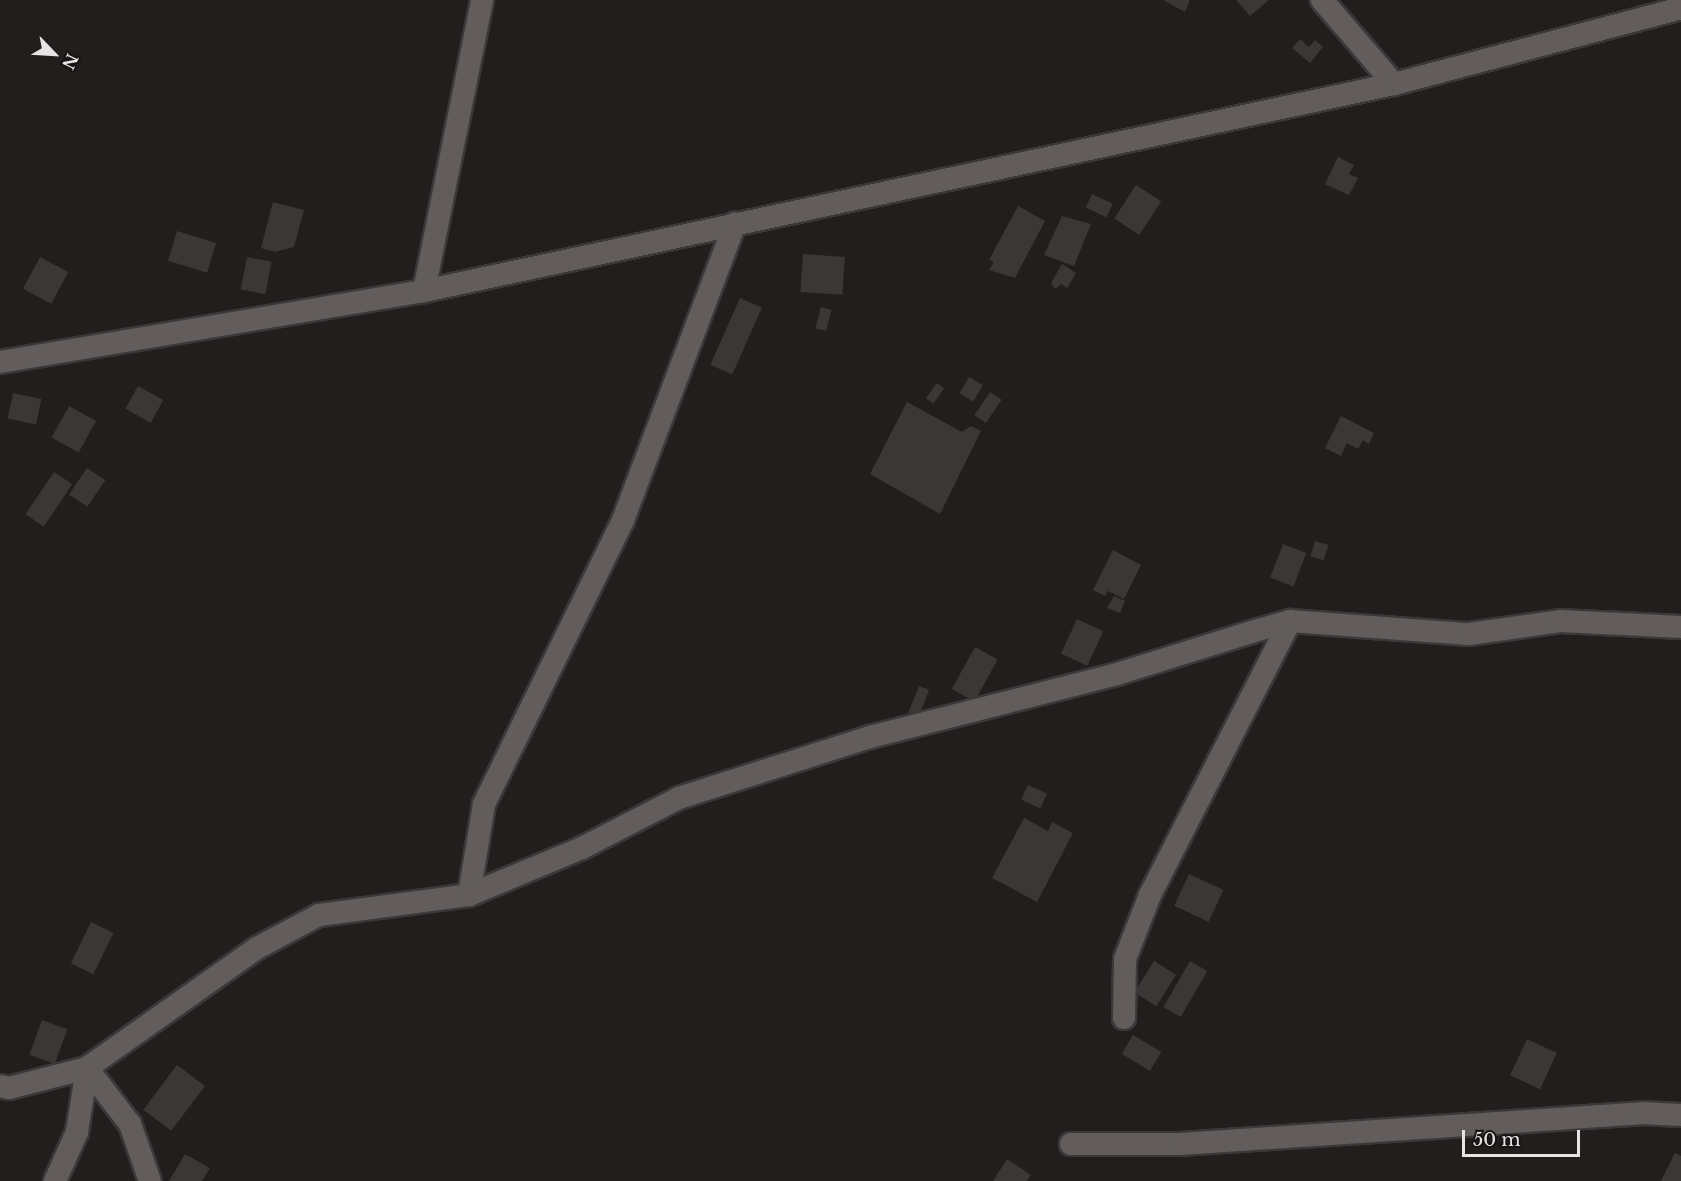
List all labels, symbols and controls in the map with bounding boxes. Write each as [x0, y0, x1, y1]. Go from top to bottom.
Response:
north arrow [24, 24, 84, 84]
text: N [58, 51, 83, 73]
scale bar [1465, 1118, 1584, 1156]
text: 50 m [1473, 1129, 1521, 1151]

